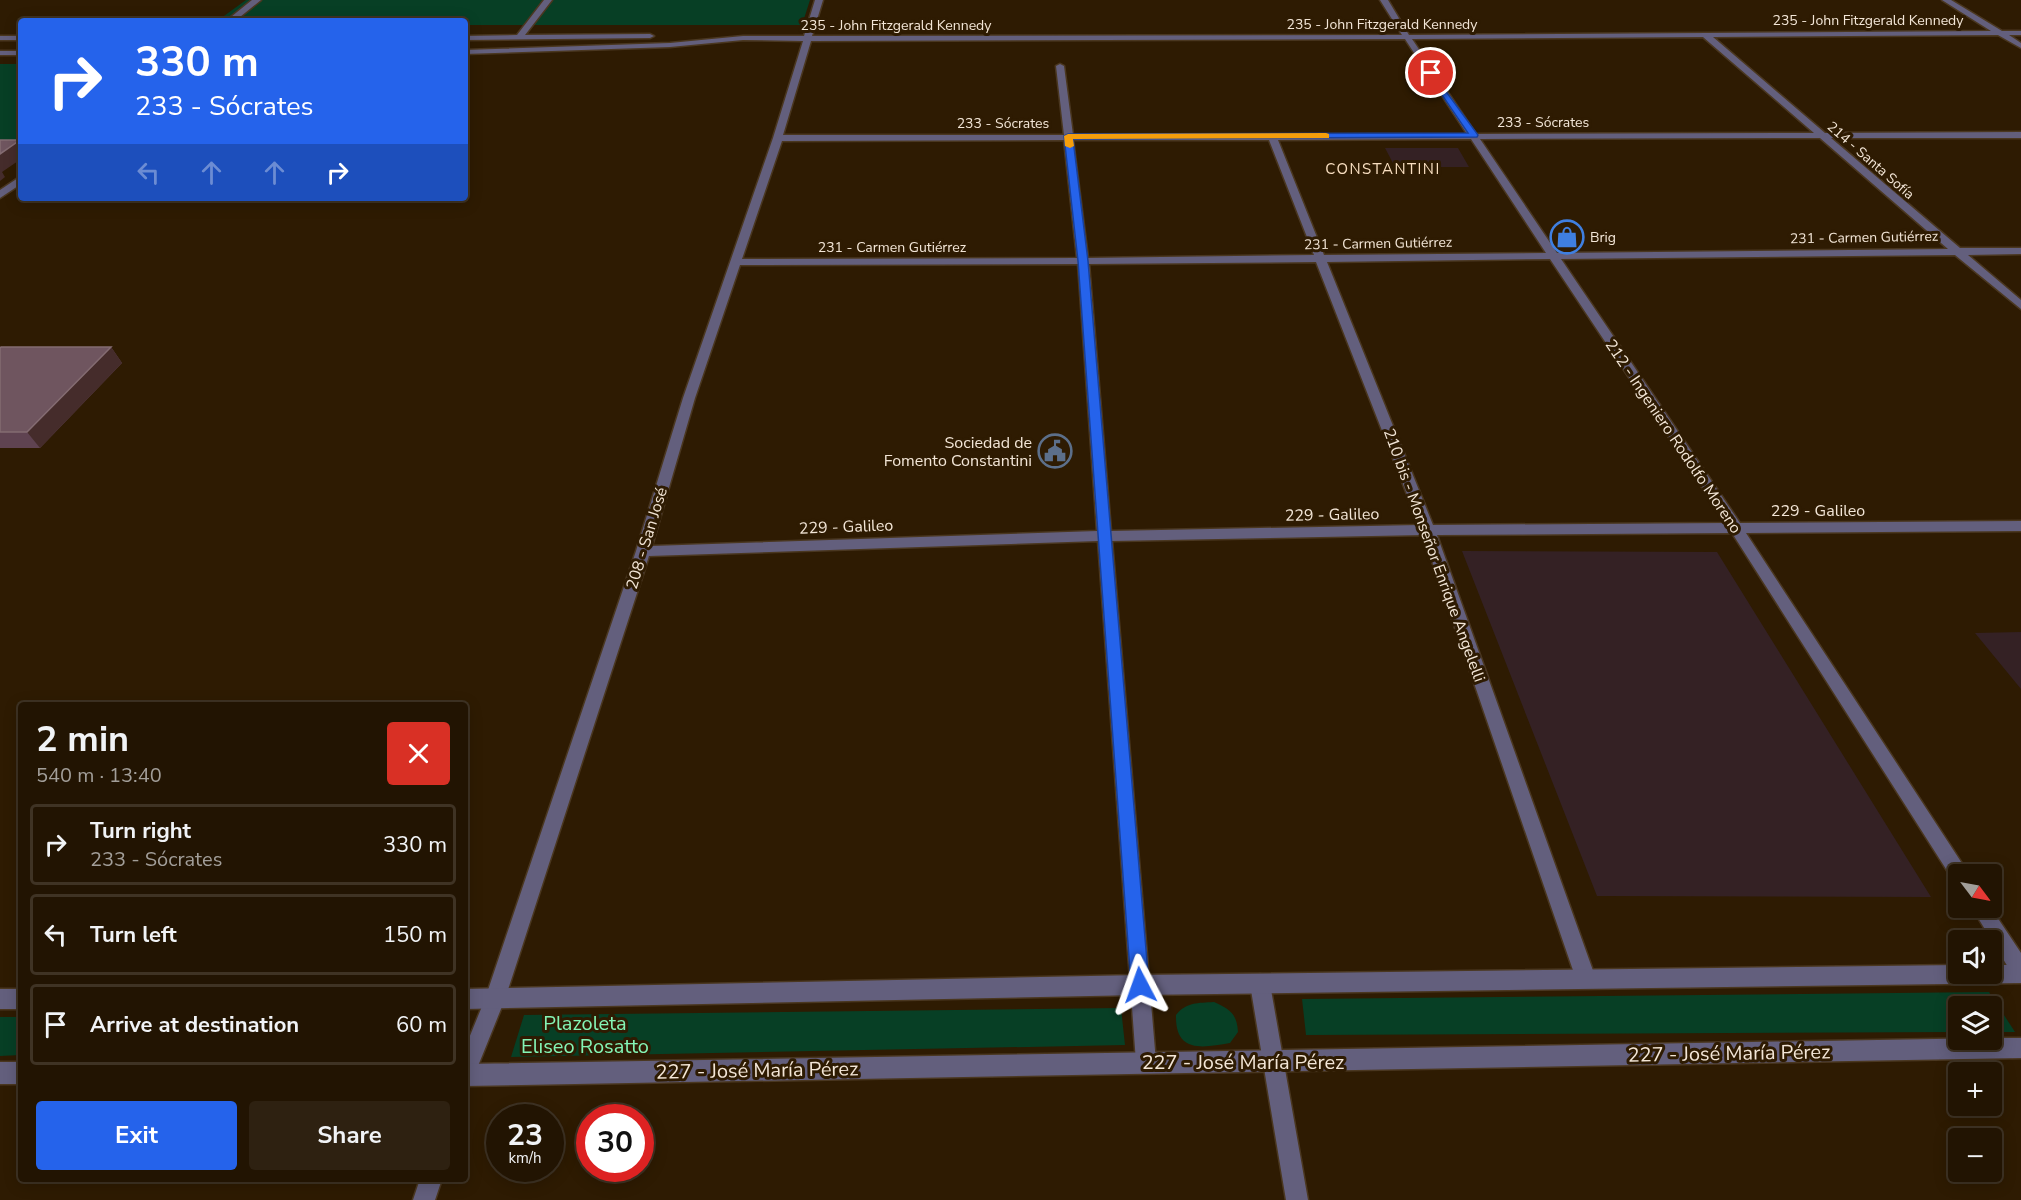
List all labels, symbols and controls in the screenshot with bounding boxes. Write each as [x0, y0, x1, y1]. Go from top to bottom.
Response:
street label: 235 - John Fitzgerald Kennedy [1773, 11, 1964, 30]
street label: 235 - John Fitzgerald Kennedy [1287, 15, 1478, 34]
street label: 235 - John Fitzgerald Kennedy [801, 16, 992, 35]
text: 330 m [135, 34, 259, 91]
icon: right [36, 42, 114, 120]
pin [1405, 47, 1456, 98]
icon: arrive [1414, 56, 1447, 89]
text: 233 - Sócrates [135, 88, 314, 125]
street label: 233 - Sócrates [1497, 113, 1590, 132]
street label: 233 - Sócrates [957, 114, 1050, 133]
street label: 214 - Santa Sofía [1823, 117, 1918, 204]
icon: left [132, 156, 165, 189]
icon: ahead [195, 156, 228, 189]
icon: ahead [258, 156, 291, 189]
icon: right [321, 156, 354, 189]
district label: CONSTANTINI [1325, 159, 1441, 179]
shop icon: Brig [1549, 219, 1585, 255]
street label: 231 - Carmen Gutiérrez [1790, 227, 1939, 248]
place label: Brig [1590, 228, 1616, 247]
street label: 231 - Carmen Gutiérrez [1304, 233, 1453, 254]
street label: 231 - Carmen Gutiérrez [818, 238, 967, 257]
street label: 212 - Ingeniero Rodolfo Moreno [1600, 335, 1747, 538]
street label: 210 bis - Monseñor Enrique Angelelli [1378, 426, 1490, 685]
place label: Sociedad de Fomento Constantini [884, 432, 1032, 472]
public building icon: Sociedad de Fomento Constantini [1037, 433, 1073, 469]
street label: 208 - San José [621, 485, 673, 592]
street label: 229 - Galileo [1771, 500, 1865, 522]
street label: 229 - Galileo [1285, 503, 1380, 527]
street label: 229 - Galileo [798, 514, 894, 540]
text: 2 min [36, 715, 129, 764]
button: close [387, 722, 450, 785]
text: 540 m · 13:40 [36, 762, 162, 789]
text: Turn right [90, 816, 191, 846]
icon: right [39, 828, 72, 861]
text: 330 m [383, 830, 447, 860]
text: 233 - Sócrates [90, 846, 222, 873]
north arrow [1948, 864, 2002, 918]
map controls [1948, 864, 2002, 1182]
icon: left [39, 918, 72, 951]
text: Turn left [90, 920, 177, 950]
text: 150 m [383, 920, 447, 950]
button: sound [1948, 930, 2002, 984]
position arrow [1108, 953, 1172, 1017]
button: layers [1948, 996, 2002, 1050]
icon: arrive [39, 1008, 72, 1041]
text: Arrive at destination [90, 1010, 299, 1040]
text: 60 m [396, 1010, 447, 1040]
park label: Plazoleta Eliseo Rosatto [521, 1010, 649, 1060]
street label: 227 - José María Pérez [1627, 1038, 1831, 1069]
street label: 227 - José María Pérez [1142, 1049, 1344, 1076]
street label: 227 - José María Pérez [655, 1055, 859, 1086]
button: + [1948, 1062, 2002, 1116]
button: Exit [36, 1101, 237, 1170]
button: Share [249, 1101, 450, 1170]
speed limit sign: 30 [576, 1104, 654, 1182]
text: 23 [507, 1115, 543, 1156]
button: − [1948, 1128, 2002, 1182]
text: km/h [508, 1148, 542, 1168]

